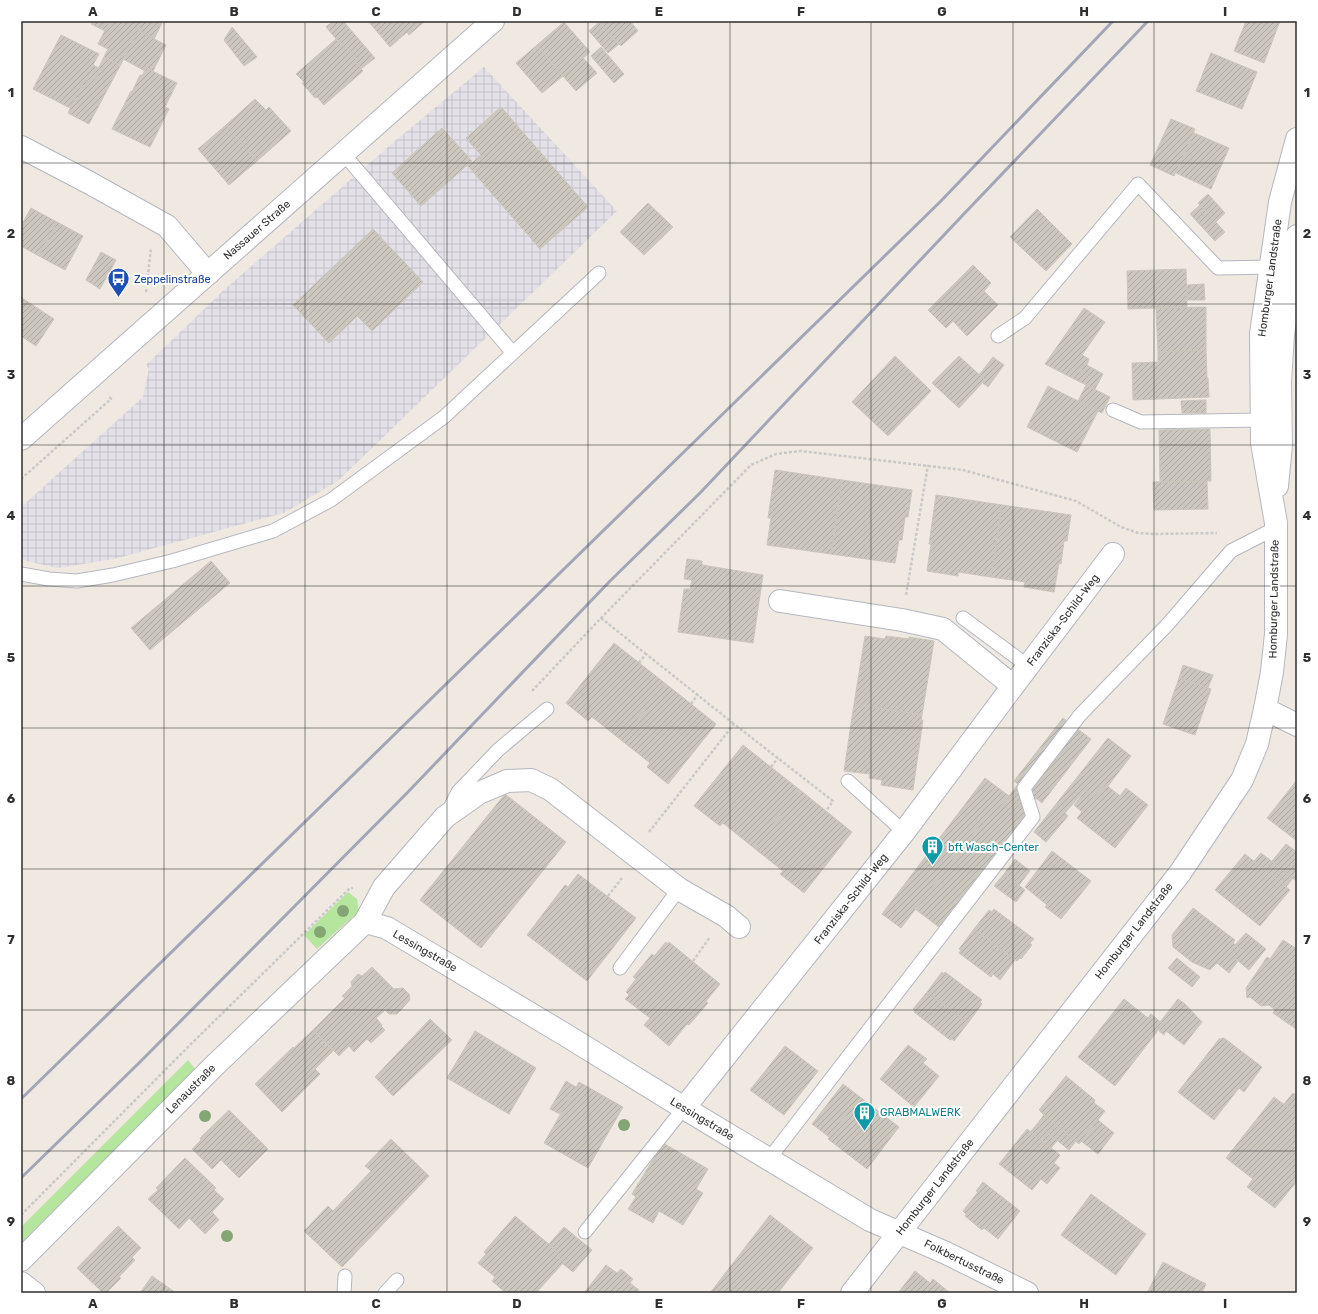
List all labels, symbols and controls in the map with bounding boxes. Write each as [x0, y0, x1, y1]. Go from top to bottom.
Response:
text: A [88, 4, 98, 19]
text: B [229, 4, 239, 19]
text: C [371, 4, 381, 19]
text: D [512, 4, 522, 19]
text: E [655, 4, 663, 19]
text: F [797, 4, 805, 19]
text: G [937, 4, 947, 19]
text: H [1079, 4, 1089, 19]
text: I [1223, 4, 1227, 19]
text: 1 [8, 85, 14, 100]
text: 1 [1304, 85, 1310, 100]
street label: Nassauer Straße [221, 197, 293, 263]
street label: Homburger Landstraße [1255, 218, 1285, 338]
text: 2 [7, 226, 15, 241]
text: 2 [1303, 226, 1311, 241]
bus stop icon: Zeppelinstraße [105, 266, 131, 299]
place label: Zeppelinstraße [134, 273, 211, 286]
text: 3 [7, 367, 16, 382]
text: 3 [1303, 367, 1312, 382]
text: 4 [7, 508, 16, 523]
text: 4 [1303, 508, 1312, 523]
street label: Homburger Landstraße [1266, 540, 1282, 658]
street label: Franziska-Schild-Weg [1024, 572, 1102, 668]
text: 5 [7, 650, 15, 665]
text: 5 [1303, 650, 1311, 665]
text: 6 [7, 791, 16, 806]
text: 6 [1303, 791, 1312, 806]
building icon: bft Wasch-Center [919, 834, 945, 867]
place label: bft Wasch-Center [948, 841, 1039, 854]
street label: Franziska-Schild-Weg [812, 851, 890, 947]
street label: Homburger Landstraße [1092, 880, 1176, 982]
street label: Lessingstraße [391, 927, 459, 975]
text: 7 [7, 932, 15, 947]
text: 7 [1303, 932, 1311, 947]
street label: Lenaustraße [164, 1062, 218, 1116]
text: 8 [7, 1073, 16, 1088]
text: 8 [1303, 1073, 1312, 1088]
street label: Lessingstraße [668, 1095, 736, 1143]
building icon: GRABMALWERK [851, 1099, 877, 1132]
place label: GRABMALWERK [880, 1106, 961, 1119]
street label: Homburger Landstraße [893, 1136, 977, 1238]
text: 9 [7, 1214, 15, 1229]
text: 9 [1303, 1214, 1311, 1229]
street label: Folkbertusstraße [922, 1237, 1006, 1287]
text: A [88, 1296, 98, 1311]
text: B [229, 1296, 239, 1311]
text: C [371, 1296, 381, 1311]
text: D [512, 1296, 522, 1311]
text: E [655, 1296, 663, 1311]
text: F [797, 1296, 805, 1311]
text: G [937, 1296, 947, 1311]
text: H [1079, 1296, 1089, 1311]
text: I [1223, 1296, 1227, 1311]

